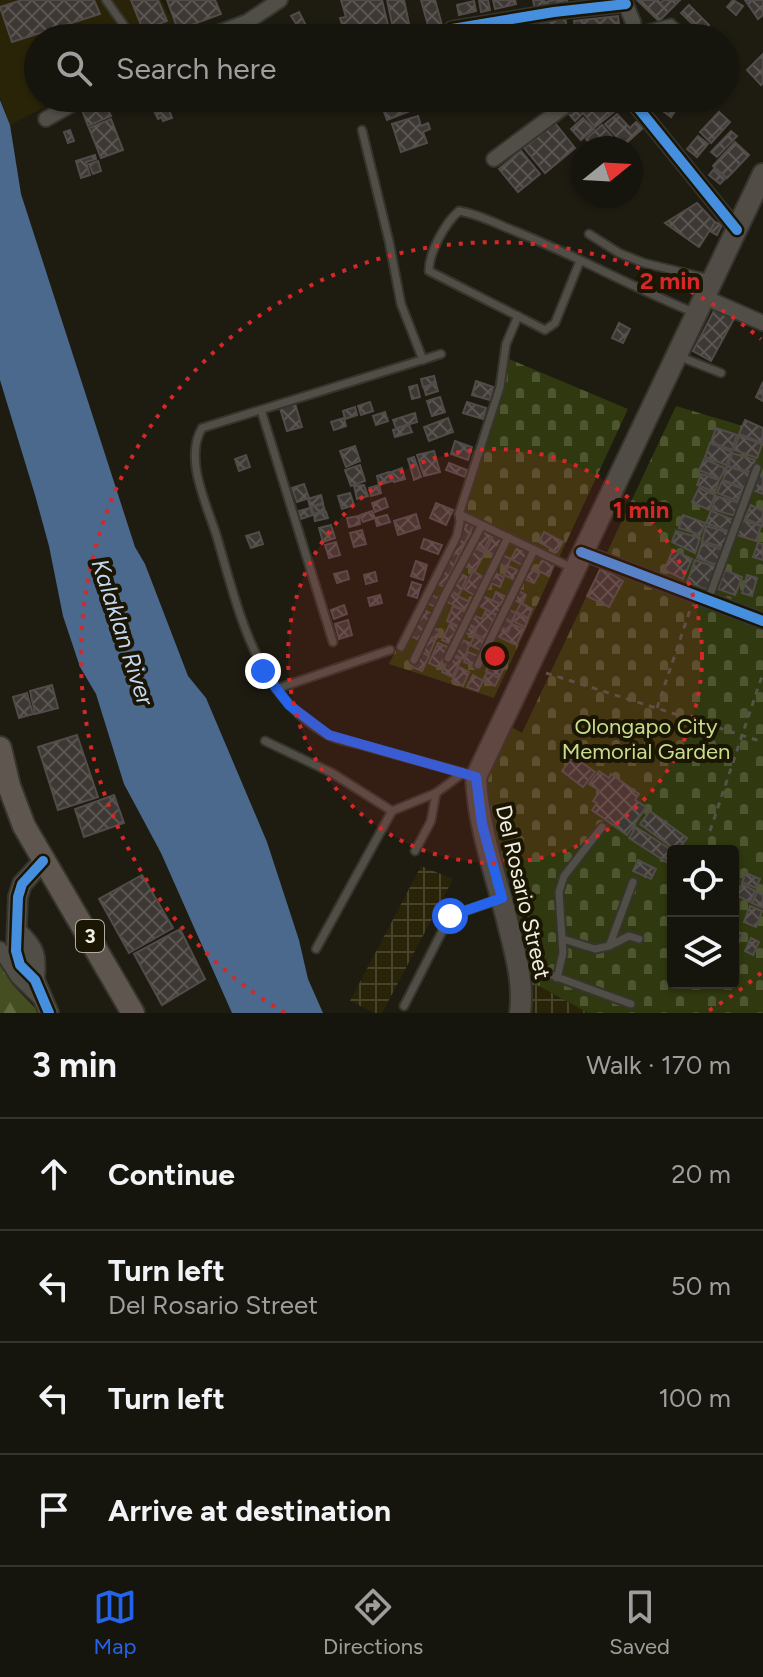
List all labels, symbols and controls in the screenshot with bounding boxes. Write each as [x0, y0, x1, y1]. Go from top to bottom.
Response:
search box [24, 24, 739, 112]
icon: search [52, 46, 96, 90]
text: Search here [116, 50, 276, 87]
north arrow [571, 136, 643, 208]
text: 2 min [640, 266, 700, 295]
text: 1 min [613, 495, 669, 524]
water label: Kalaklan River [86, 555, 161, 710]
centre of rings [481, 642, 509, 670]
route end [245, 653, 281, 689]
park label: Olongapo City Memorial Garden [562, 713, 730, 765]
street label: Del Rosario Street [490, 802, 556, 982]
map controls [667, 845, 739, 989]
button: locate [667, 845, 739, 917]
route start [432, 898, 468, 934]
button: layers [667, 917, 739, 989]
road number: 3 [76, 920, 104, 952]
text: 3 min [32, 1045, 117, 1086]
text: Walk · 170 m [586, 1049, 731, 1081]
icon: ahead [32, 1152, 76, 1196]
text: Continue [108, 1156, 235, 1193]
text: 20 m [671, 1158, 731, 1190]
text: Turn left [108, 1252, 225, 1289]
icon: left [32, 1264, 76, 1308]
text: 50 m [671, 1270, 731, 1302]
text: Del Rosario Street [108, 1289, 318, 1321]
icon: left [32, 1376, 76, 1420]
text: Turn left [108, 1380, 225, 1417]
text: 100 m [658, 1382, 731, 1414]
icon: arrive [32, 1488, 76, 1532]
text: Arrive at destination [108, 1492, 391, 1529]
tab: Map [93, 1585, 137, 1660]
tab: Directions [323, 1585, 423, 1660]
tab: Saved [609, 1585, 670, 1660]

